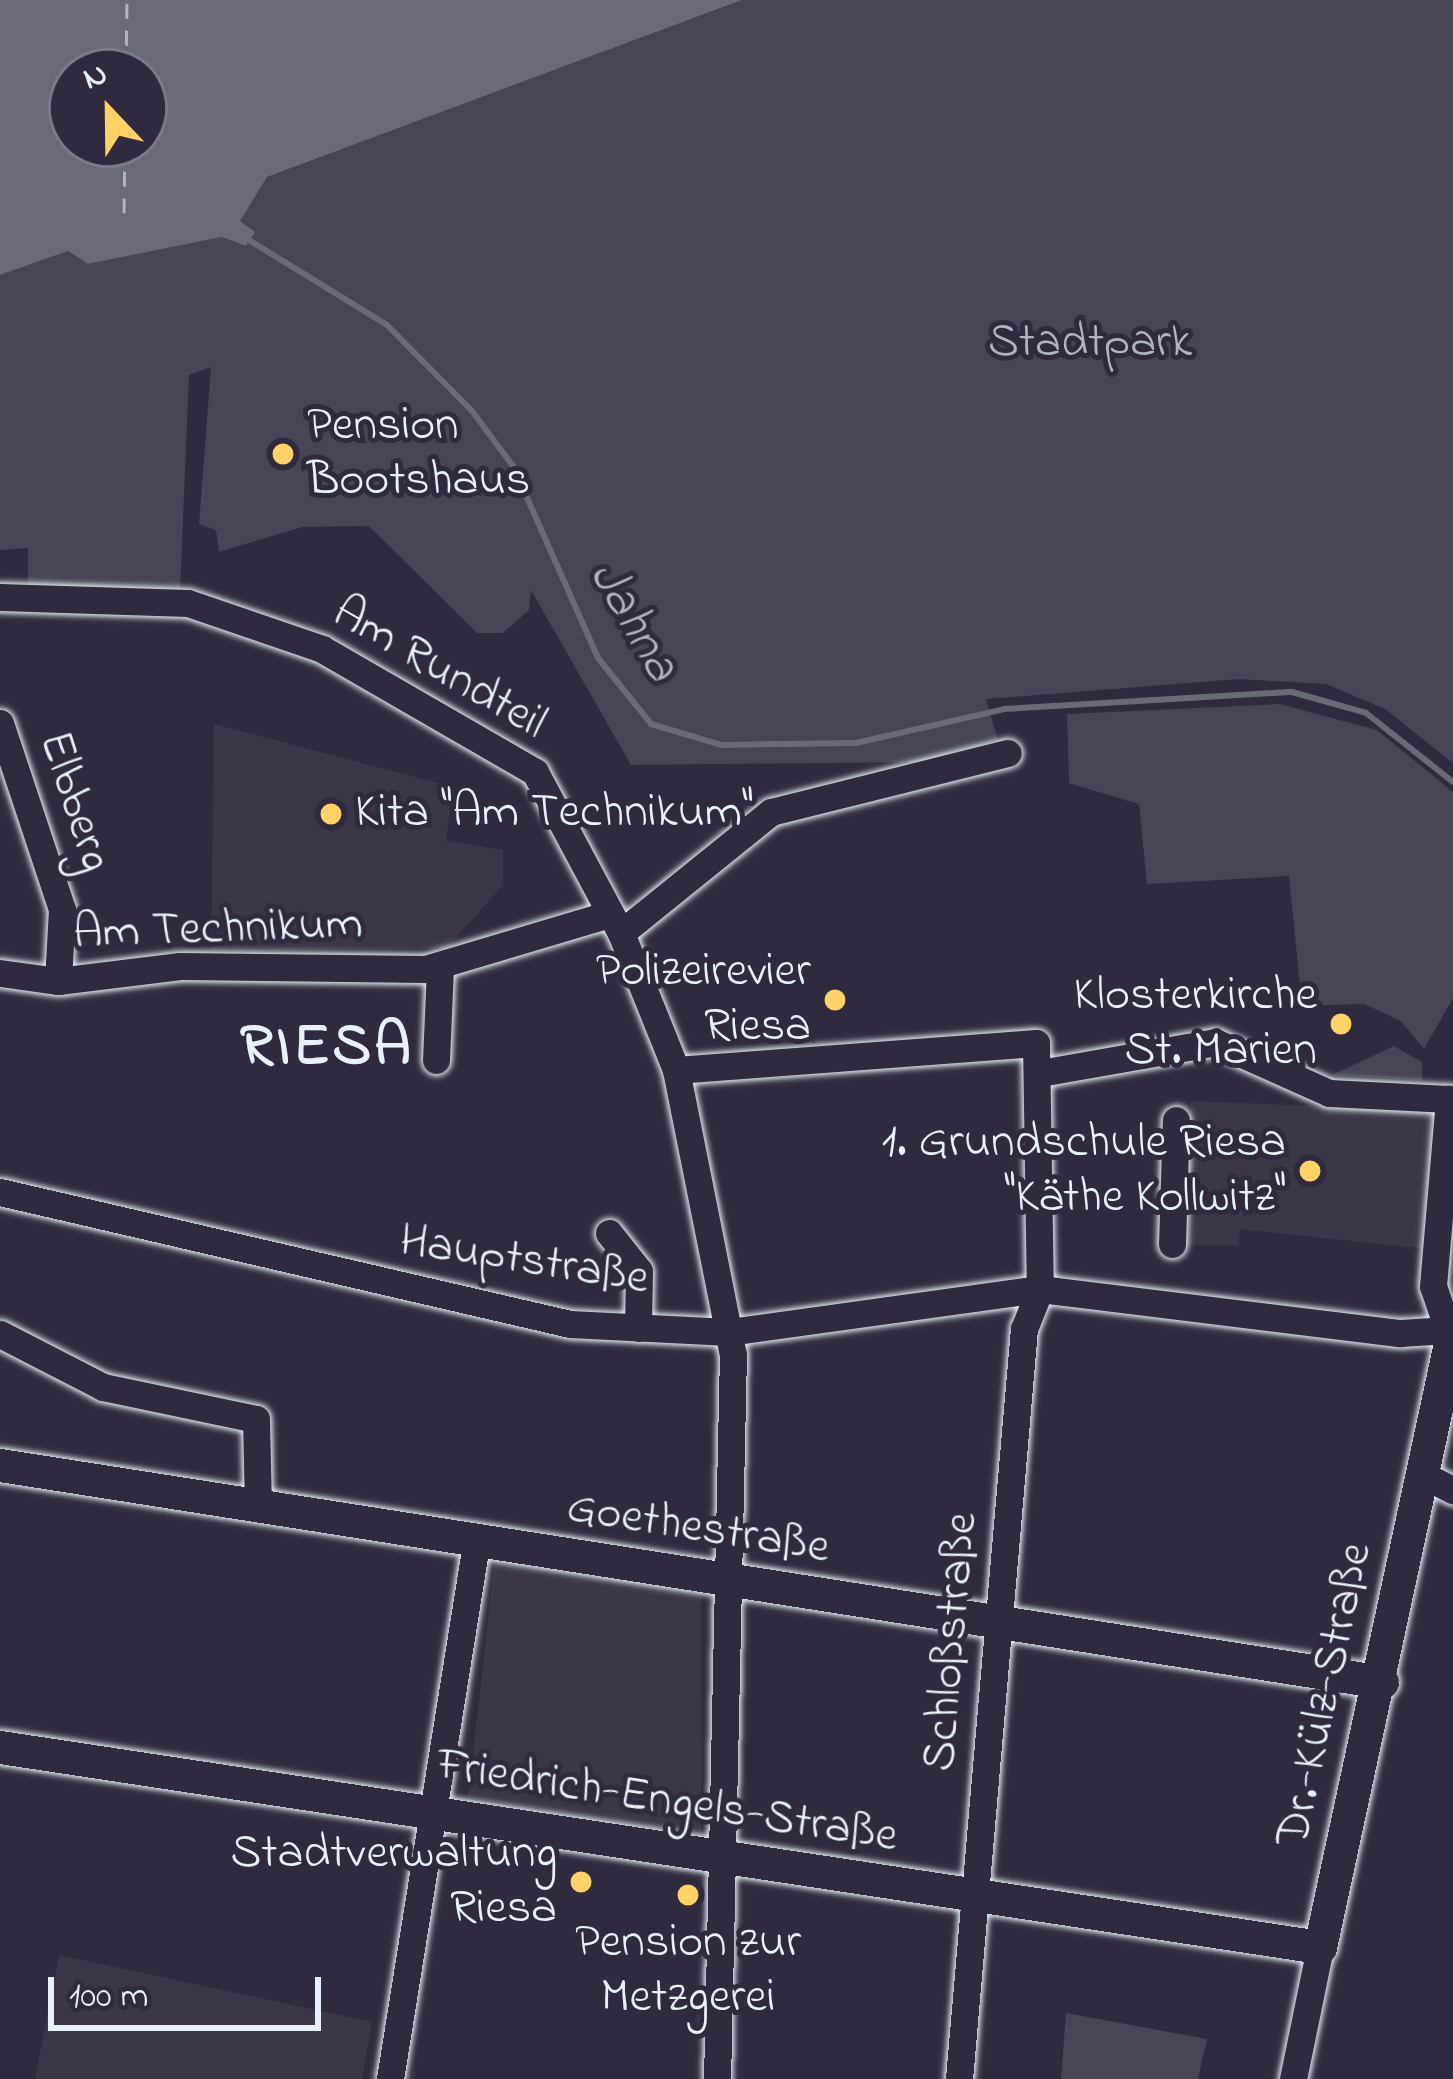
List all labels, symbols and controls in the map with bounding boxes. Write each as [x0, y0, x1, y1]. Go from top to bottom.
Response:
north arrow [48, 48, 168, 168]
text: N [76, 51, 115, 104]
park label: Stadtpark [988, 315, 1192, 373]
place label: Pension Bootshaus [307, 397, 530, 510]
marker: Pension Bootshaus [270, 441, 296, 467]
water label: Jahna [573, 551, 691, 693]
street label: Am Rundteil [322, 585, 556, 753]
street label: Elbberg [24, 724, 124, 880]
place label: Kita "Am Technikum" [355, 785, 753, 843]
marker: Kita "Am Technikum" [318, 801, 344, 827]
street label: Am Technikum [72, 896, 364, 964]
place label: Polizeirevier Riesa [596, 943, 811, 1056]
place label: Klosterkirche St. Marien [1074, 967, 1317, 1080]
marker: Polizeirevier Riesa [822, 987, 848, 1013]
marker: Klosterkirche St. Marien [1328, 1011, 1354, 1037]
district label: RIESA [240, 1012, 414, 1084]
place label: 1. Grundschule Riesa "Käthe Kollwitz" [882, 1114, 1286, 1227]
marker: 1. Grundschule Riesa "Käthe Kollwitz" [1297, 1158, 1323, 1184]
street label: Hauptstraße [395, 1213, 653, 1309]
street label: Goethestraße [563, 1480, 833, 1578]
street label: Schloßstraße [912, 1510, 992, 1774]
street label: Dr.-Külz-Straße [1266, 1538, 1386, 1852]
street label: Friedrich-Engels-Straße [433, 1737, 901, 1867]
place label: Stadtverwaltung Riesa [231, 1825, 557, 1938]
marker: Stadtverwaltung Riesa [568, 1869, 594, 1895]
marker: Pension zur Metzgerei [675, 1882, 701, 1908]
place label: Pension zur Metzgerei [575, 1914, 801, 2027]
scale bar [54, 1953, 327, 2027]
text: 100 m [69, 1971, 149, 2024]

